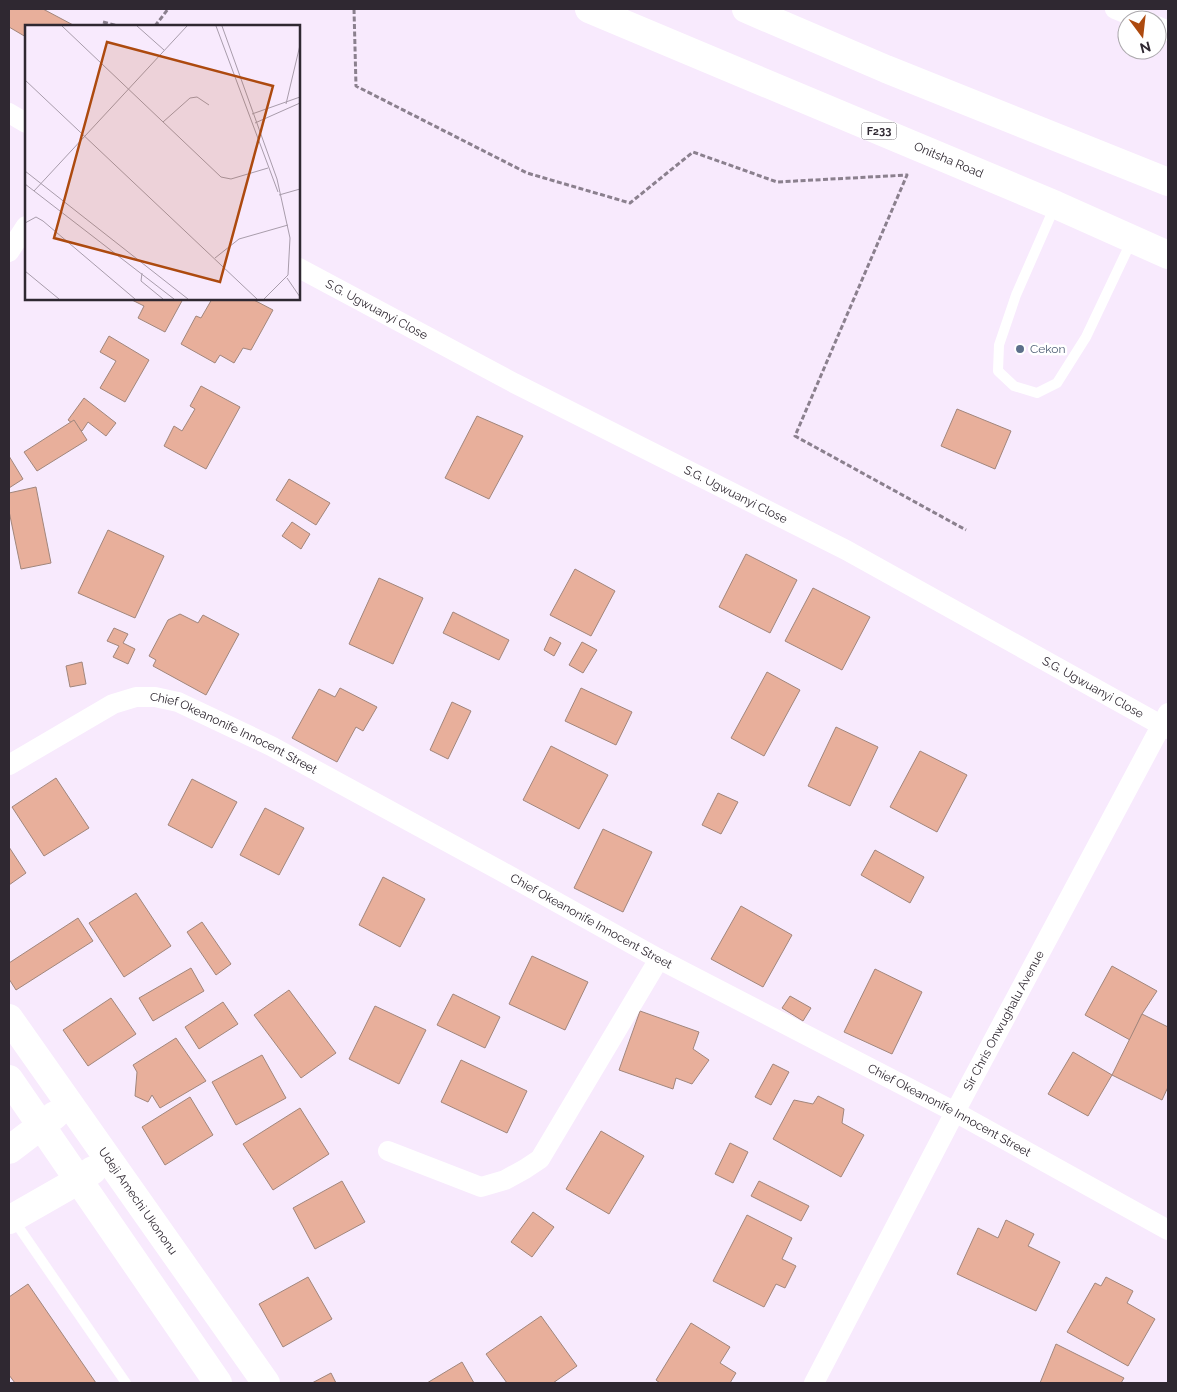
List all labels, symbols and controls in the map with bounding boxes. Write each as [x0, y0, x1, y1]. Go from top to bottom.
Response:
north arrow [1117, 10, 1167, 60]
inset map [25, 25, 300, 300]
text: N [1138, 38, 1153, 57]
road number: F233 [862, 122, 896, 140]
street label: Onitsha Road [912, 139, 985, 181]
street label: S.G. Ugwuanyi Close [323, 277, 430, 342]
place label: Cekon [1030, 342, 1065, 356]
marker: Cekon [1014, 343, 1026, 355]
street label: S.G. Ugwuanyi Close [682, 463, 790, 526]
street label: S.G. Ugwuanyi Close [1040, 654, 1146, 721]
street label: Chief Okeanonife Innocent Street [150, 690, 320, 777]
street label: Chief Okeanonife Innocent Street [508, 871, 675, 972]
street label: Sir Chris Onwughalu Avenue [961, 948, 1047, 1093]
street label: Chief Okeanonife Innocent Street [865, 1061, 1033, 1160]
street label: Udeji Amechi Ukononu [96, 1145, 180, 1257]

